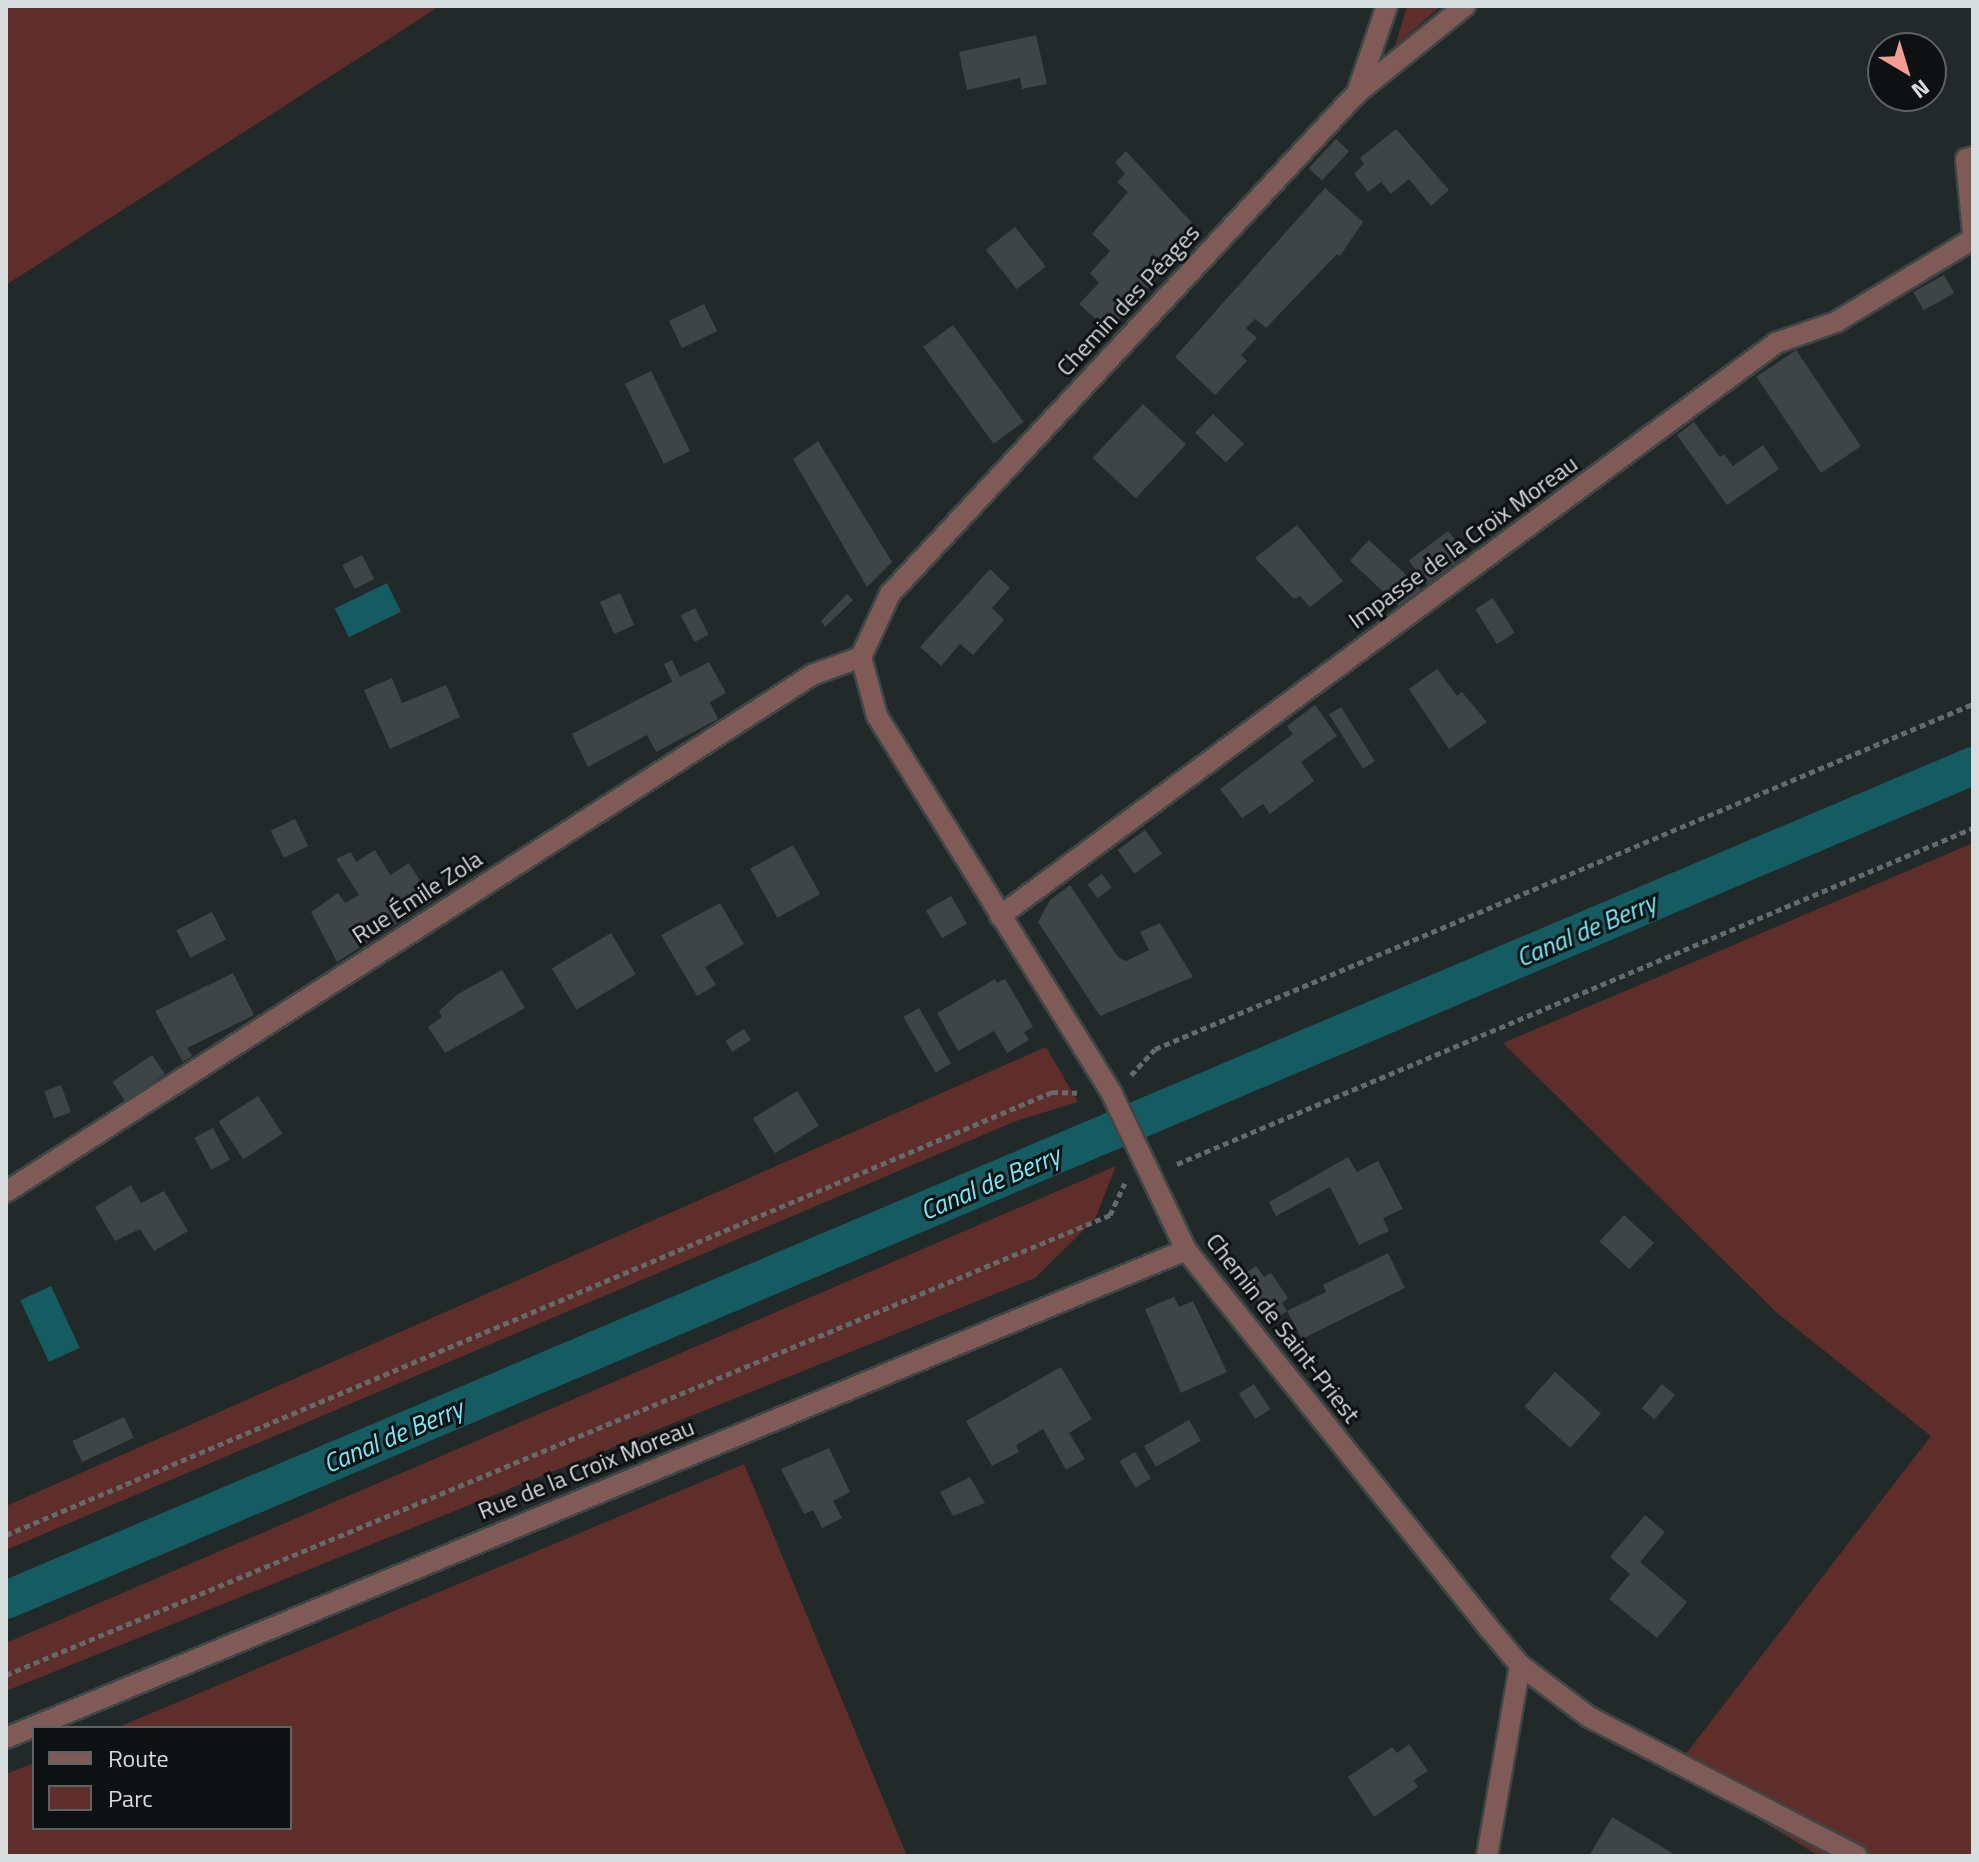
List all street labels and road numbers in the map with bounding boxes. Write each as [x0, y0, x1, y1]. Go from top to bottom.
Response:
street label: Chemin des Péages [1050, 218, 1206, 382]
street label: Impasse de la Croix Moreau [1343, 449, 1583, 635]
street label: Rue Émile Zola [347, 844, 487, 950]
street label: Chemin de Saint-Priest [1200, 1227, 1366, 1429]
street label: Rue de la Croix Moreau [474, 1412, 698, 1526]

